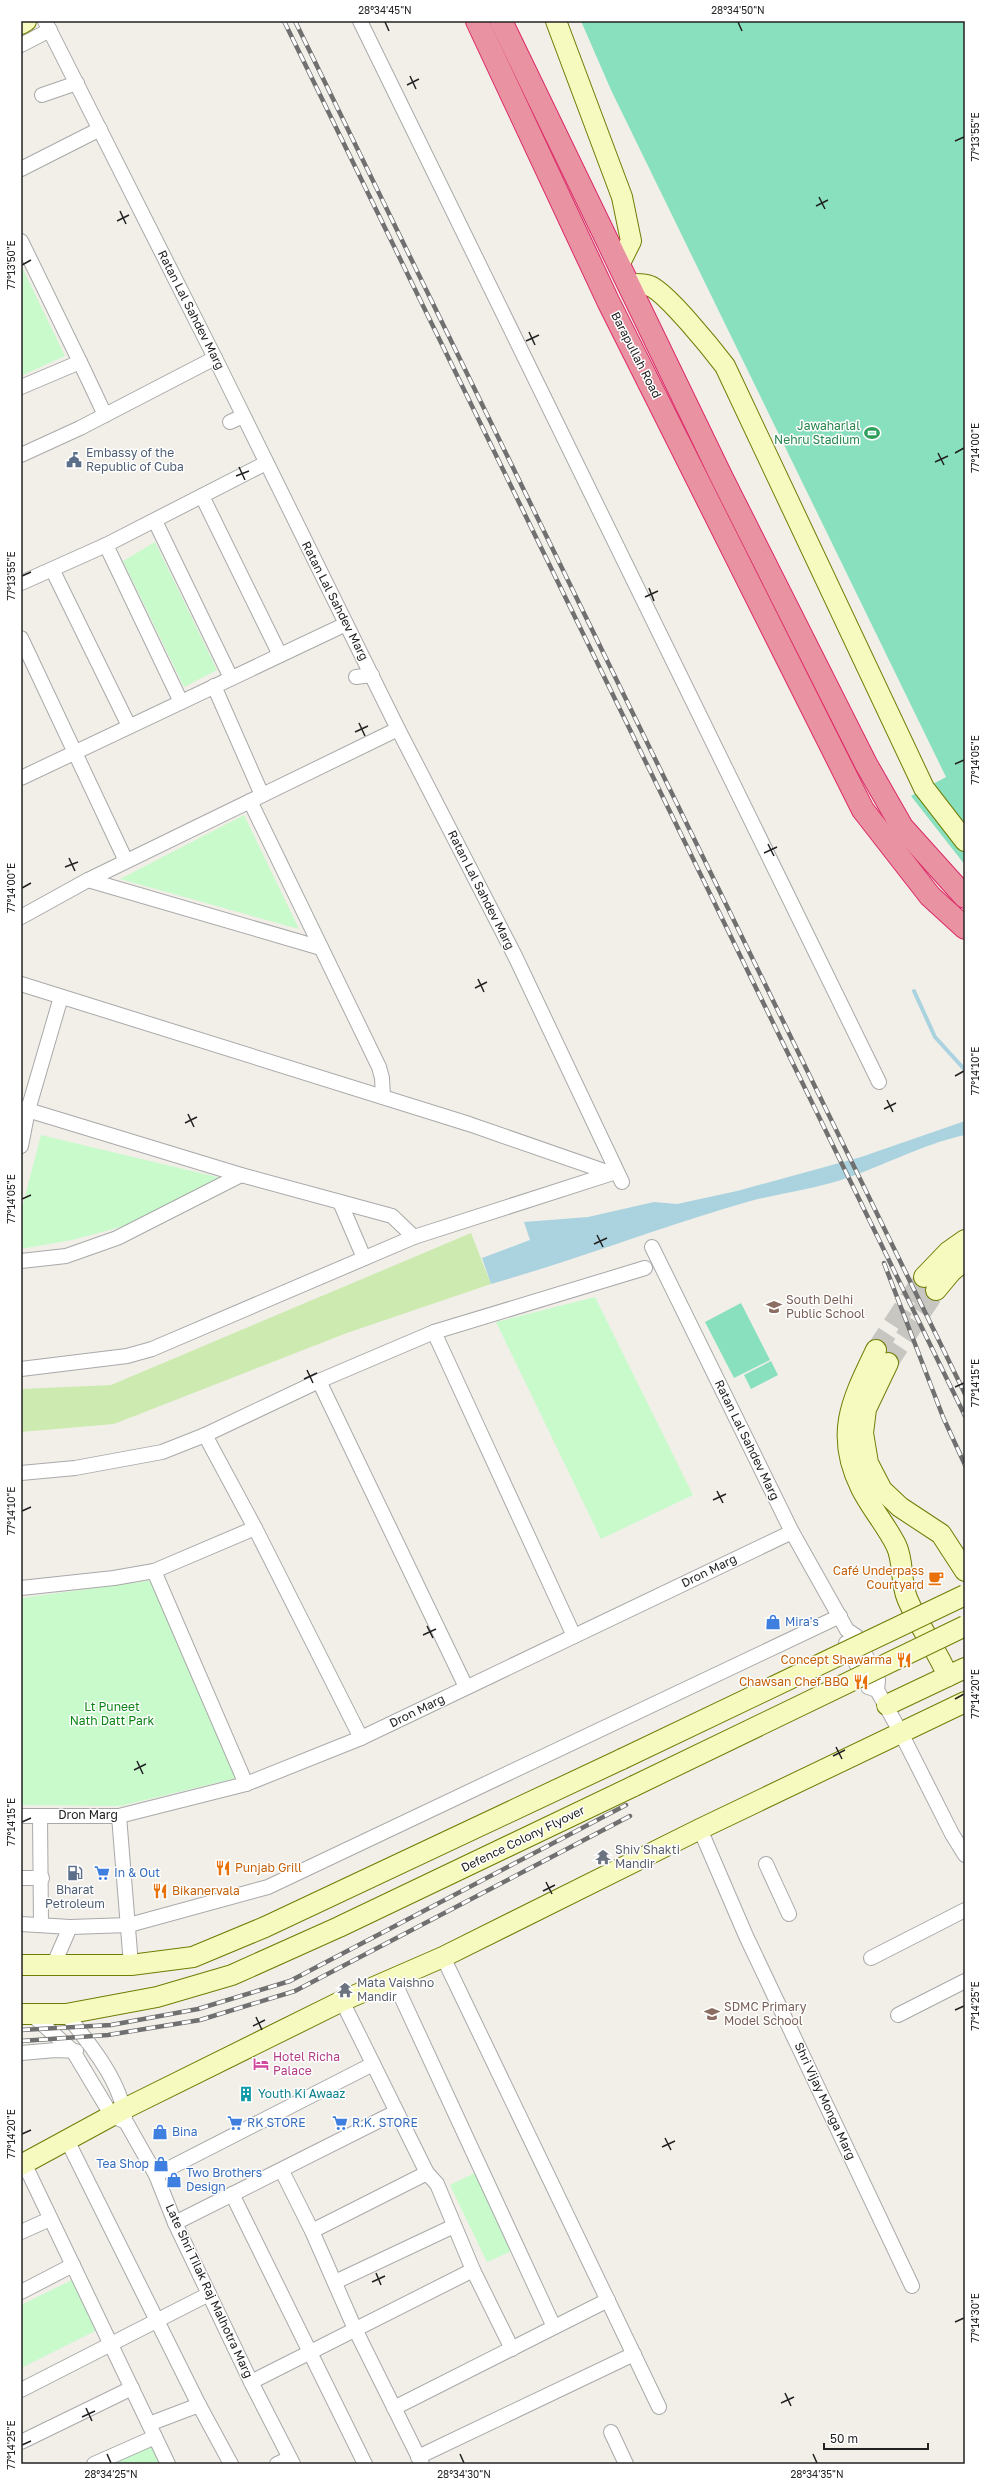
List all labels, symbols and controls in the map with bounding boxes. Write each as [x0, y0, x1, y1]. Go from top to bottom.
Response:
text: 28°34'45"N [358, 4, 412, 16]
text: 28°34'50"N [711, 4, 765, 16]
text: 77°13'55"E [969, 113, 981, 162]
text: 77°13'50"E [5, 240, 17, 290]
street label: Ratan Lal Sahdev Marg [155, 248, 228, 372]
street label: Barapullah Road [608, 309, 665, 401]
place label: Jawaharlal Nehru Stadium [774, 418, 860, 447]
text: 77°14'00"E [969, 423, 981, 473]
sports icon: Jawaharlal Nehru Stadium [863, 424, 881, 442]
place label: Embassy of the Republic of Cuba [86, 445, 184, 474]
public building icon: Embassy of the Republic of Cuba [65, 451, 83, 469]
street label: Ratan Lal Sahdev Marg [299, 539, 372, 663]
text: 77°13'55"E [5, 552, 17, 601]
text: 77°14'05"E [969, 735, 981, 785]
street label: Ratan Lal Sahdev Marg [445, 828, 518, 952]
text: 77°14'00"E [5, 863, 17, 913]
text: 77°14'10"E [969, 1047, 981, 1095]
text: 77°14'05"E [5, 1174, 17, 1224]
place label: South Delhi Public School [786, 1292, 865, 1321]
school or university icon: South Delhi Public School [765, 1298, 783, 1316]
text: 77°14'15"E [969, 1359, 981, 1407]
street label: Ratan Lal Sahdev Marg [712, 1377, 783, 1502]
text: 77°14'10"E [5, 1487, 17, 1535]
street label: Dron Marg [679, 1551, 739, 1590]
place label: Café Underpass Courtyard [833, 1563, 924, 1592]
cafe icon: Café Underpass Courtyard [927, 1569, 945, 1587]
shop icon: Mira's [764, 1613, 782, 1631]
place label: Mira's [785, 1614, 819, 1629]
restaurant icon: Concept Shawarma [895, 1651, 913, 1669]
place label: Concept Shawarma [781, 1652, 892, 1667]
text: 77°14'20"E [969, 1669, 981, 1719]
restaurant icon: Chawsan Chef BBQ [852, 1673, 870, 1691]
place label: Chawsan Chef BBQ [739, 1674, 849, 1689]
street label: Dron Marg [387, 1691, 447, 1730]
park label: Lt Puneet Nath Datt Park [70, 1699, 154, 1728]
text: 77°14'15"E [5, 1798, 17, 1846]
street label: Defence Colony Flyover [458, 1802, 587, 1875]
street label: Dron Marg [58, 1807, 118, 1822]
place label: Shiv Shakti Mandir [615, 1842, 680, 1871]
temple icon: Shiv Shakti Mandir [594, 1848, 612, 1866]
restaurant icon: Punjab Grill [214, 1859, 232, 1877]
place label: Punjab Grill [235, 1860, 302, 1875]
fuel station icon: Bharat Petroleum [66, 1864, 84, 1882]
supermarket icon: In & Out [93, 1864, 111, 1882]
place label: In & Out [114, 1865, 160, 1880]
place label: Bharat Petroleum [45, 1882, 105, 1911]
restaurant icon: Bikanervala [151, 1882, 169, 1900]
place label: Bikanervala [172, 1883, 240, 1898]
place label: Mata Vaishno Mandir [357, 1975, 434, 2004]
temple icon: Mata Vaishno Mandir [336, 1981, 354, 1999]
text: 77°14'25"E [969, 1981, 981, 2031]
place label: SDMC Primary Model School [724, 1999, 807, 2028]
school or university icon: SDMC Primary Model School [703, 2005, 721, 2023]
street label: Shri Vijay Monga Marg [792, 2040, 859, 2162]
place label: Hotel Richa Palace [273, 2049, 340, 2078]
hotel icon: Hotel Richa Palace [252, 2055, 270, 2073]
building icon: Youth Ki Awaaz [237, 2085, 255, 2103]
place label: Youth Ki Awaaz [258, 2086, 345, 2101]
text: 77°14'20"E [5, 2109, 17, 2159]
supermarket icon: RK STORE [226, 2114, 244, 2132]
supermarket icon: R.K. STORE [331, 2114, 349, 2132]
place label: RK STORE [247, 2115, 306, 2130]
place label: R.K. STORE [352, 2115, 418, 2130]
shop icon: Bina [151, 2123, 169, 2141]
place label: Bina [172, 2124, 197, 2139]
shop icon: Tea Shop [152, 2155, 170, 2173]
place label: Tea Shop [96, 2156, 149, 2171]
place label: Two Brothers Design [186, 2165, 262, 2194]
shop icon: Two Brothers Design [165, 2171, 183, 2189]
street label: Late Shri Tilak Raj Malhotra Marg [162, 2201, 256, 2380]
text: 77°14'30"E [969, 2293, 981, 2343]
text: 77°14'25"E [5, 2420, 17, 2470]
scale bar [824, 2425, 928, 2451]
text: 50 m [830, 2431, 858, 2446]
text: 28°34'25"N [84, 2468, 138, 2480]
text: 28°34'30"N [437, 2468, 491, 2480]
text: 28°34'35"N [790, 2468, 844, 2480]

